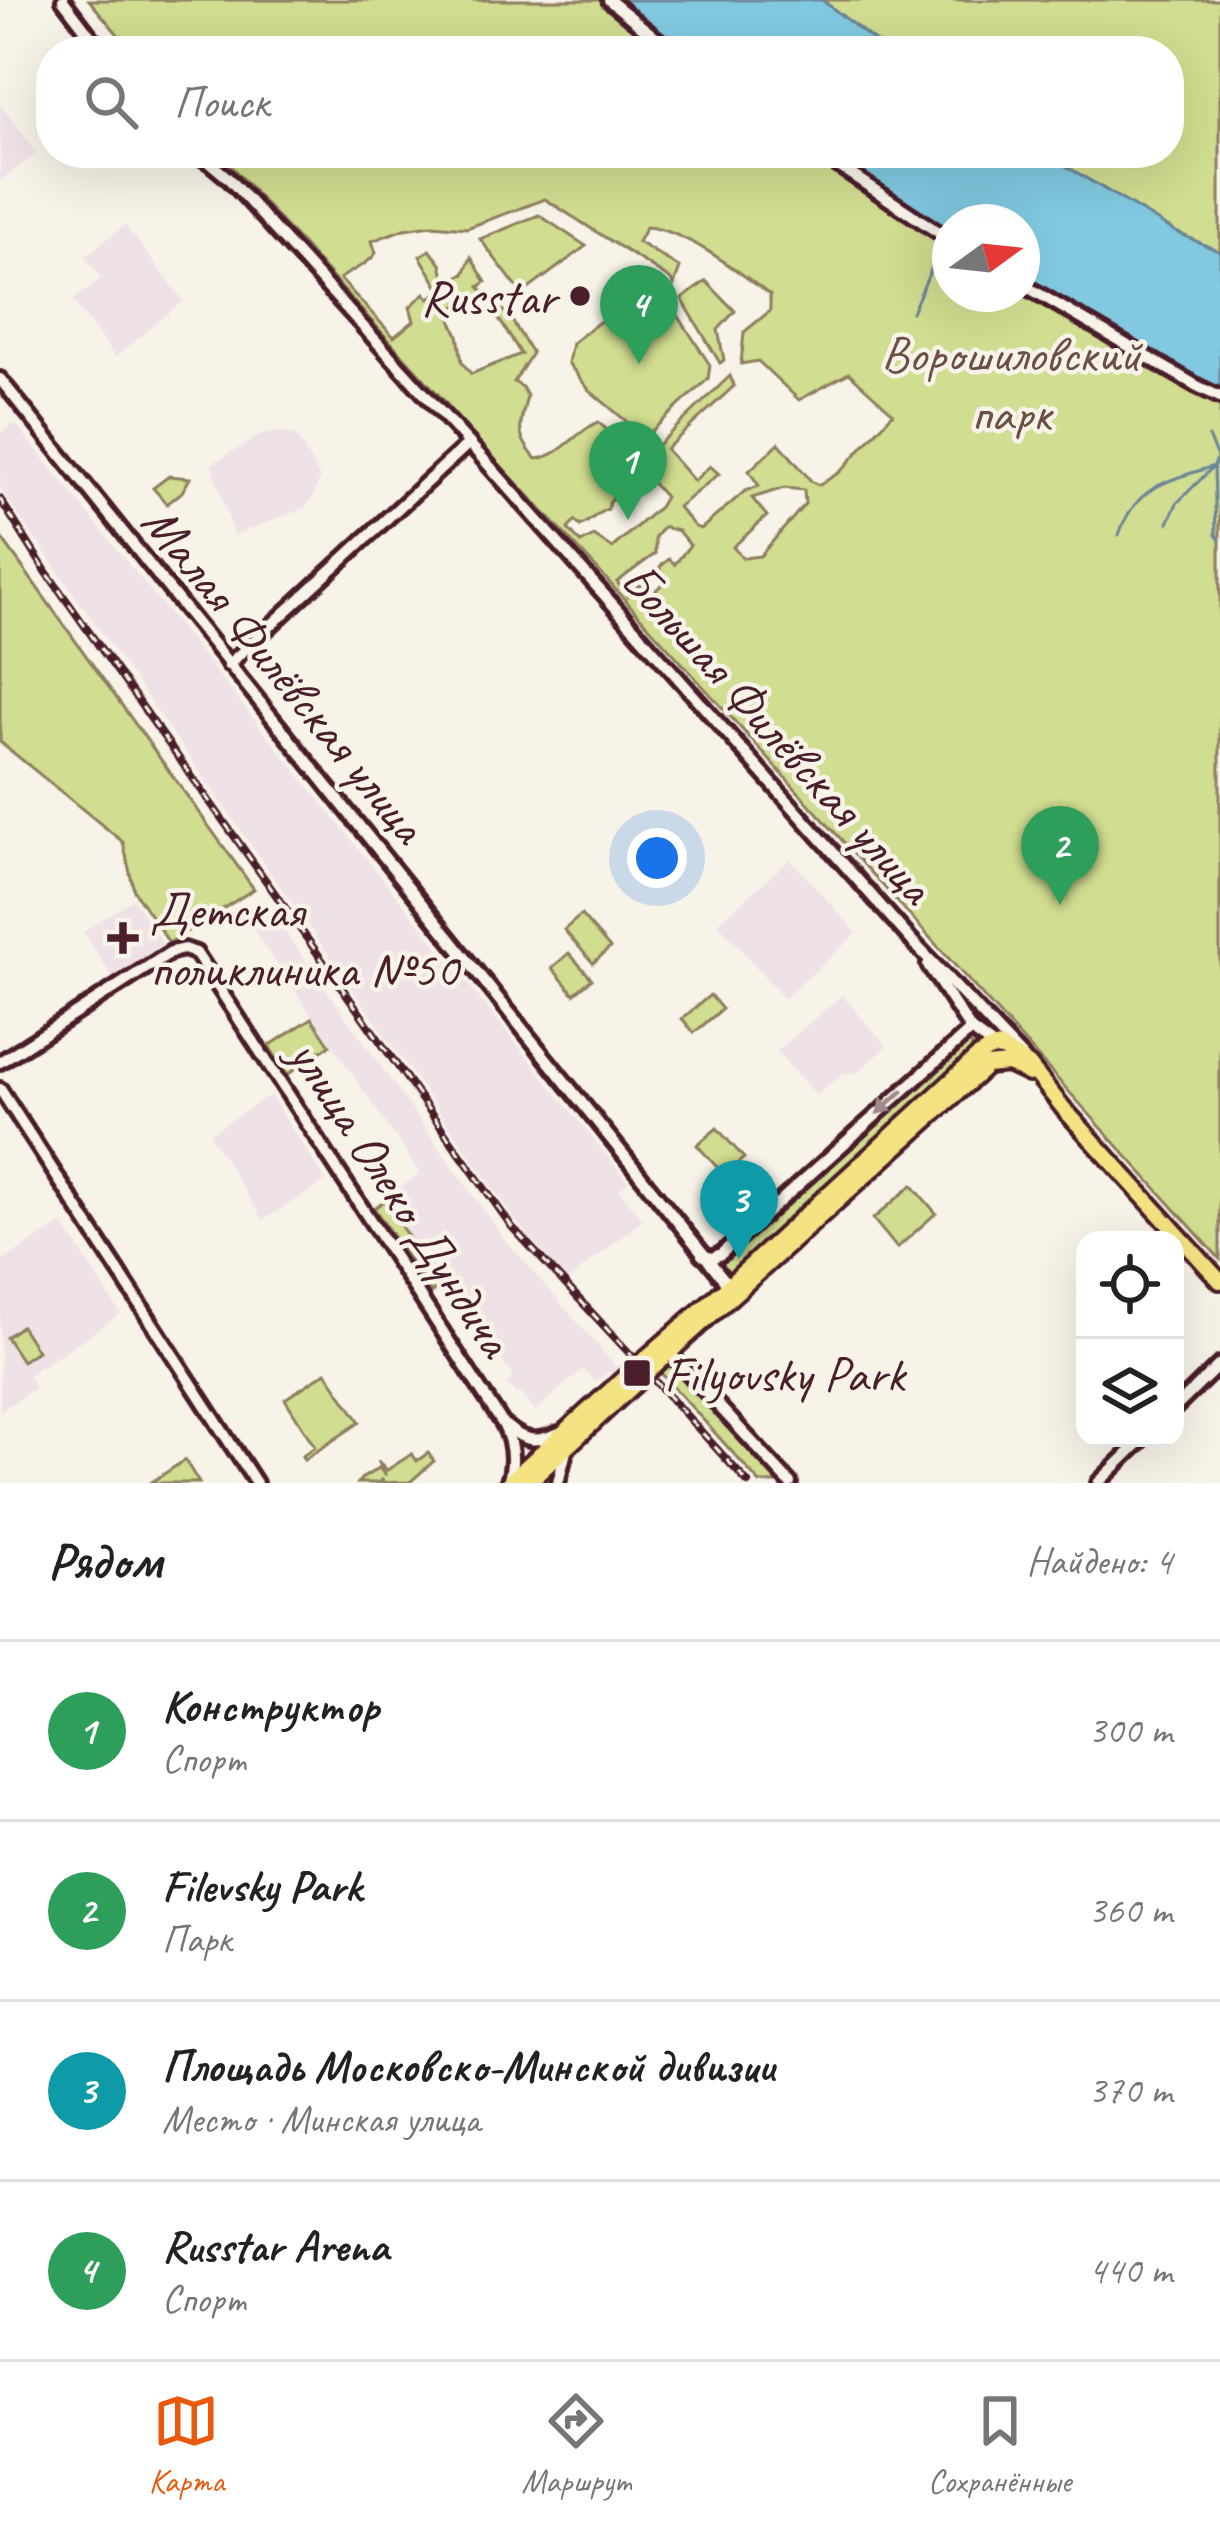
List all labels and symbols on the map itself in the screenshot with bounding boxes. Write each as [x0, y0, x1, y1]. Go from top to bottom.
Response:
north arrow [932, 204, 1040, 312]
place label: Russtar [421, 265, 561, 329]
pin: 4 [600, 265, 678, 364]
marker: Russtar [567, 283, 593, 309]
park label: Ворошиловский парк [881, 322, 1144, 445]
pin: 1 [589, 421, 667, 520]
street label: Малая Филёвская улица [128, 492, 442, 858]
street label: Большая Филёвская улица [607, 549, 950, 919]
pin: 2 [1021, 806, 1099, 905]
your location [627, 828, 687, 888]
place label: Детская поликлиника №50 [150, 878, 461, 1001]
marker: Детская поликлиника №50 [107, 922, 139, 954]
street label: улица Олеко Дундича [273, 1024, 529, 1371]
one-way arrow [876, 1088, 905, 1115]
pin: 3 [700, 1160, 778, 1259]
place label: Filyovsky Park [664, 1342, 908, 1406]
marker: Filyovsky Park [621, 1357, 653, 1389]

